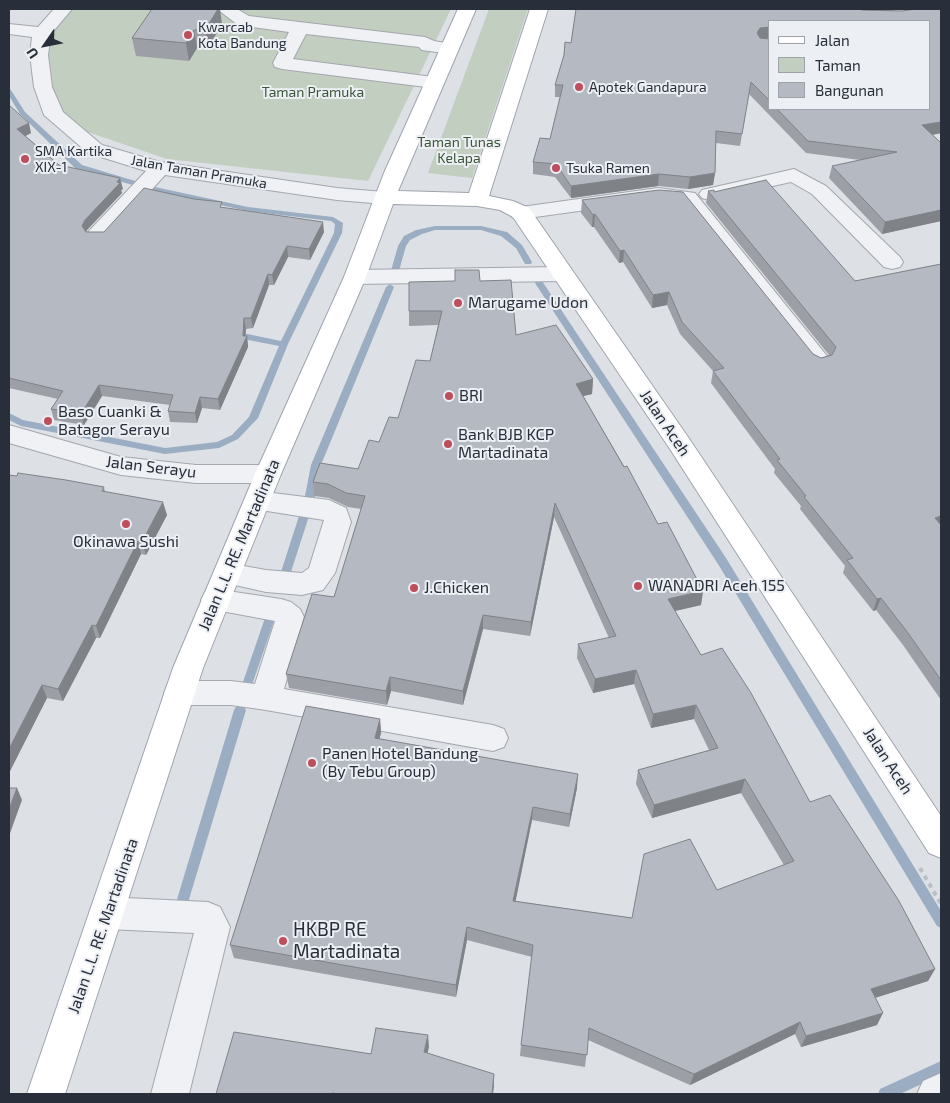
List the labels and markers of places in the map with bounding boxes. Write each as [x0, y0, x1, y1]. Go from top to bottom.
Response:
place label: Kwarcab Kota Bandung [198, 19, 287, 52]
marker: Kwarcab Kota Bandung [182, 29, 194, 41]
place label: Apotek Gandapura [589, 79, 707, 95]
marker: Apotek Gandapura [573, 81, 585, 93]
place label: SMA Kartika XIX-1 [35, 143, 112, 176]
marker: SMA Kartika XIX-1 [19, 153, 31, 165]
place label: Tsuka Ramen [566, 160, 650, 176]
marker: Tsuka Ramen [550, 162, 562, 174]
place label: Marugame Udon [468, 293, 588, 313]
marker: Marugame Udon [452, 297, 464, 309]
place label: BRI [459, 386, 483, 406]
marker: BRI [443, 390, 455, 402]
place label: Baso Cuanki & Batagor Serayu [58, 402, 170, 440]
marker: Baso Cuanki & Batagor Serayu [42, 415, 54, 427]
place label: Bank BJB KCP Martadinata [458, 425, 554, 463]
marker: Bank BJB KCP Martadinata [442, 438, 454, 450]
marker: Okinawa Sushi [120, 518, 132, 530]
place label: Okinawa Sushi [73, 532, 179, 552]
place label: WANADRI Aceh 155 [648, 576, 785, 596]
place label: J.Chicken [424, 578, 489, 598]
marker: WANADRI Aceh 155 [632, 580, 644, 592]
marker: J.Chicken [408, 582, 420, 594]
place label: Panen Hotel Bandung (By Tebu Group) [322, 744, 478, 782]
marker: Panen Hotel Bandung (By Tebu Group) [306, 757, 318, 769]
place label: HKBP RE Martadinata [293, 919, 400, 963]
marker: HKBP RE Martadinata [277, 935, 289, 947]

